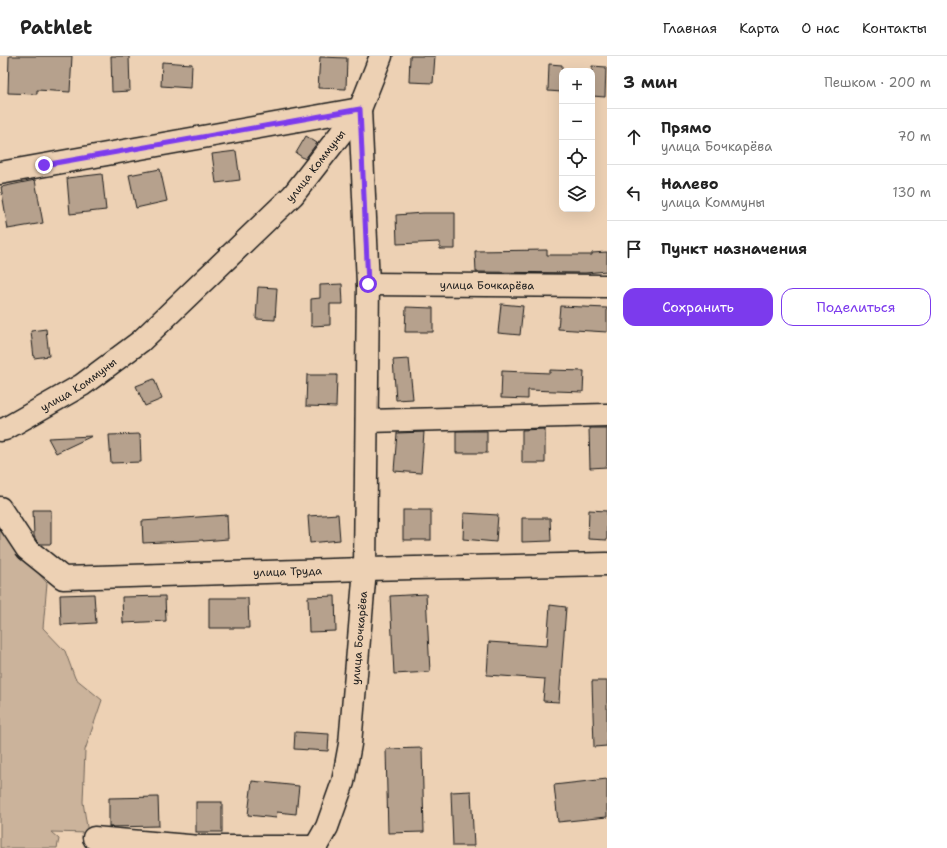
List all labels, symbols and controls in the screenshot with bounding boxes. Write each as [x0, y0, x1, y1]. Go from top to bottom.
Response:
text: Pathlet [20, 15, 92, 40]
text: Главная [663, 19, 717, 37]
text: Карта [739, 19, 779, 37]
text: О нас [801, 19, 840, 37]
text: Контакты [862, 19, 927, 37]
map controls [559, 68, 595, 212]
button: + [559, 68, 595, 104]
text: 3 мин [623, 71, 678, 93]
text: Пешком · 200 m [824, 74, 931, 91]
button: − [559, 104, 595, 140]
text: Прямо [661, 118, 711, 138]
icon: ahead [623, 126, 645, 148]
street label: улица Коммуны [283, 127, 349, 206]
text: 70 m [897, 128, 931, 145]
text: улица Бочкарёва [661, 138, 772, 155]
button: locate [559, 140, 595, 176]
route end [35, 156, 53, 174]
text: Налево [661, 174, 719, 194]
button: layers [559, 176, 595, 212]
icon: left [623, 182, 645, 204]
text: 130 m [893, 184, 931, 201]
text: улица Коммуны [661, 194, 765, 211]
icon: arrive [623, 238, 645, 260]
text: Пункт назначения [661, 239, 807, 259]
route start [359, 275, 377, 293]
street label: улица Бочкарёва [440, 278, 534, 293]
button: Сохранить [623, 288, 773, 326]
button: Поделиться [781, 288, 931, 326]
street label: улица Коммуны [38, 355, 120, 415]
street label: улица Труда [253, 563, 322, 580]
street label: улица Бочкарёва [348, 590, 371, 686]

